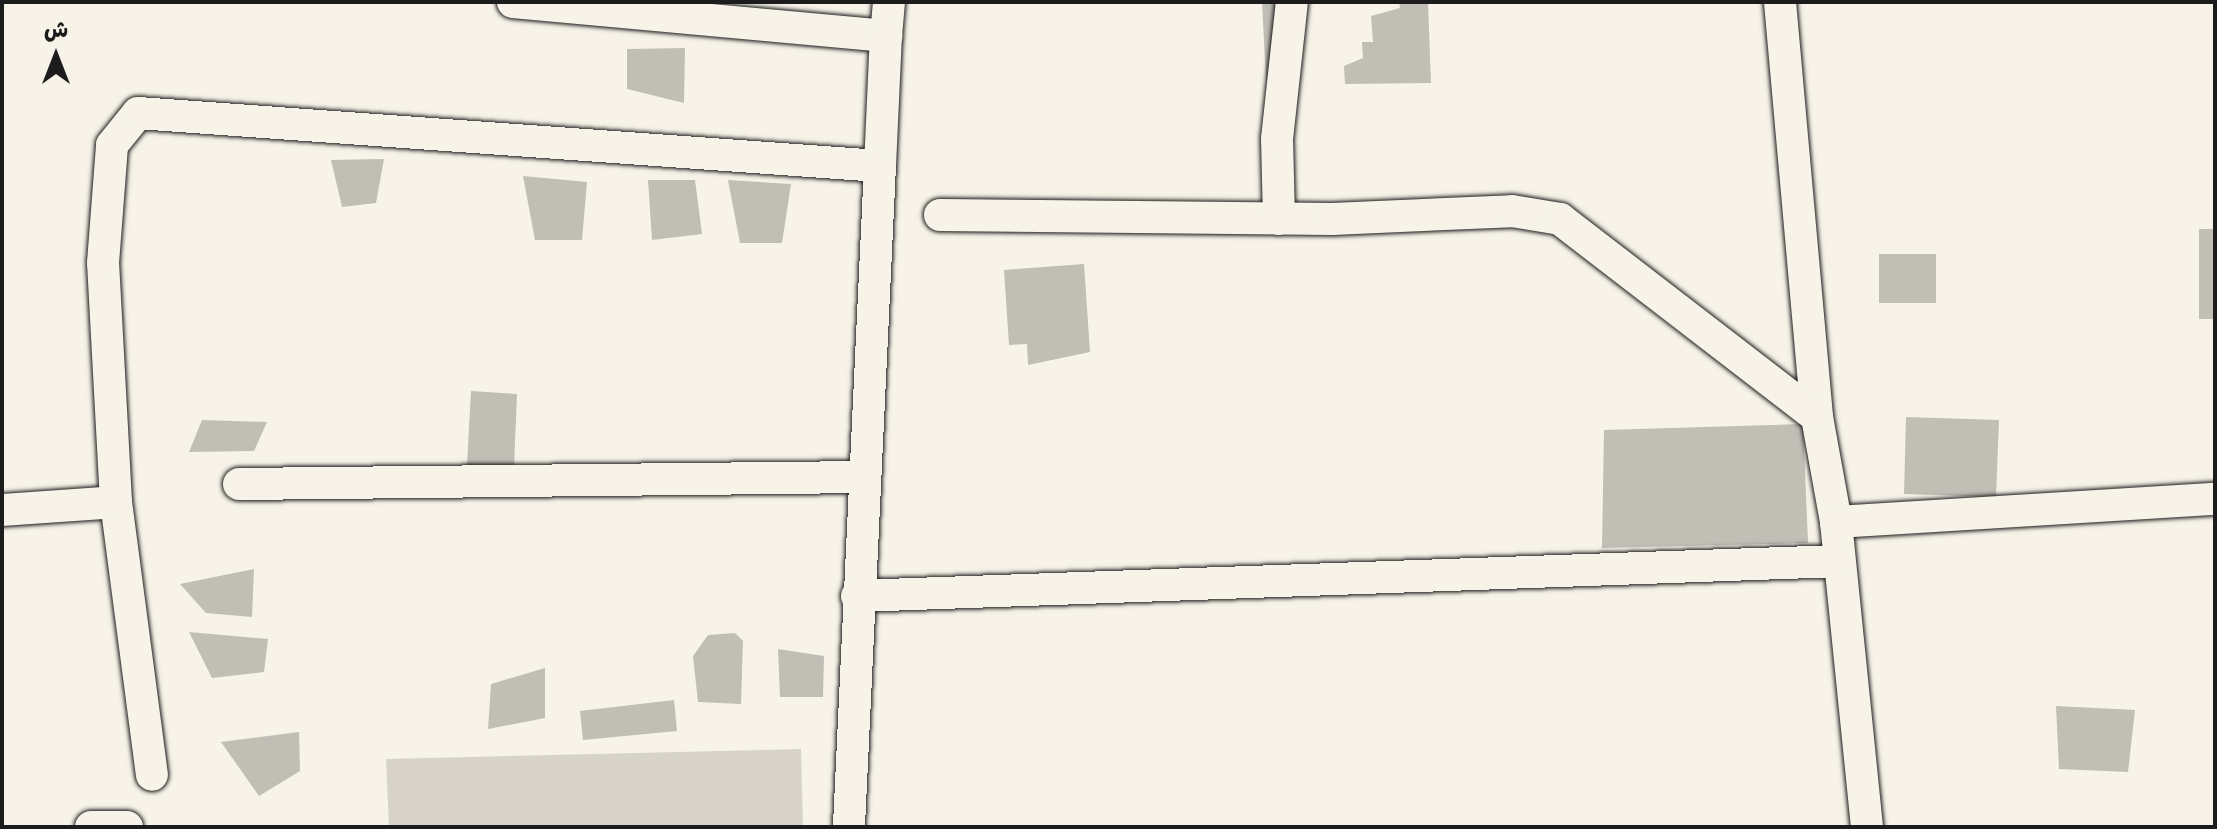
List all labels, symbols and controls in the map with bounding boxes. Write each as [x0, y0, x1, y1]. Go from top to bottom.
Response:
north arrow [16, 16, 96, 96]
text: ش [44, 16, 68, 48]

